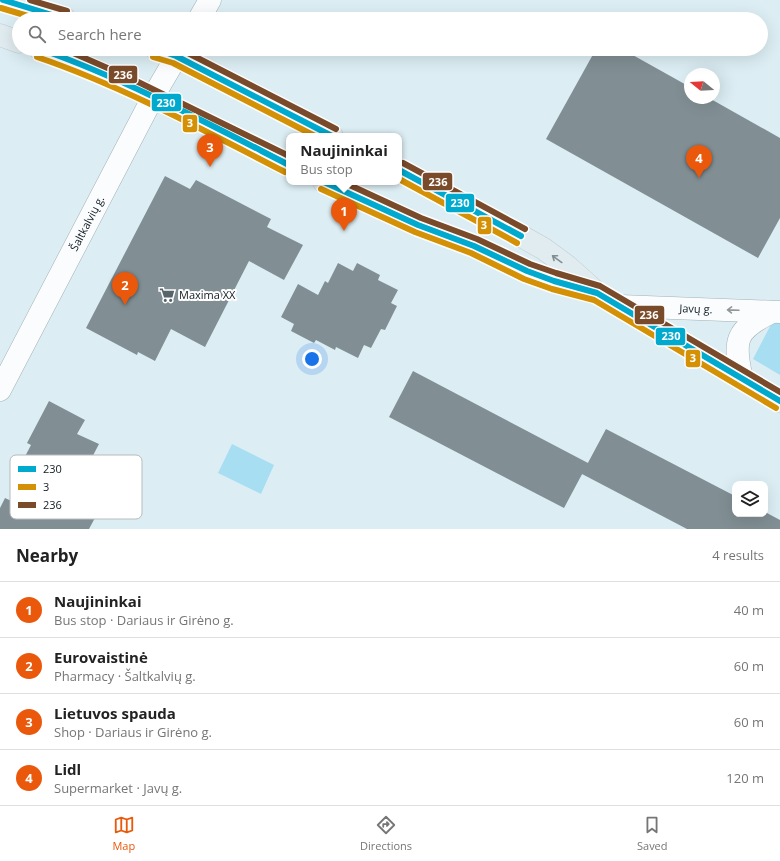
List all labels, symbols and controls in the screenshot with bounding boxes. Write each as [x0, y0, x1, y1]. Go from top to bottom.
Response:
search box [12, 12, 768, 56]
icon: search [26, 23, 48, 45]
text: Search here [58, 24, 142, 44]
line badge: 236 [108, 65, 138, 84]
text: 236 [114, 67, 132, 82]
north arrow [684, 68, 720, 104]
line badge: 230 [151, 93, 182, 112]
text: 230 [157, 95, 175, 110]
line badge: 3 [182, 114, 198, 133]
text: 3 [187, 115, 193, 130]
popup [286, 133, 402, 185]
pin: 3 [197, 134, 223, 167]
text: Naujininkai [300, 140, 388, 160]
pin: 4 [686, 145, 712, 178]
text: Bus stop [300, 160, 353, 178]
line badge: 236 [422, 172, 453, 191]
text: 236 [429, 174, 447, 189]
street label: Šaltkalvių g. [66, 193, 107, 253]
line badge: 230 [445, 193, 475, 213]
text: 230 [451, 195, 469, 210]
pin: 1 [331, 198, 357, 231]
line badge: 3 [477, 216, 492, 235]
text: 3 [481, 217, 487, 232]
one-way arrow [552, 255, 563, 263]
pin: 2 [112, 272, 138, 305]
supermarket icon: Maxima XX [158, 286, 176, 304]
place label: Maxima XX [179, 287, 236, 302]
street label: Javų g. [678, 300, 713, 316]
line badge: 236 [634, 305, 665, 325]
text: 236 [640, 307, 658, 322]
one-way arrow [727, 307, 740, 314]
line badge: 230 [655, 327, 686, 346]
text: 230 [662, 328, 680, 343]
your location [302, 349, 322, 369]
line badge: 3 [685, 349, 701, 368]
text: 3 [690, 350, 696, 365]
legend [10, 455, 142, 519]
text: 230 [43, 461, 62, 476]
text: 3 [43, 479, 49, 494]
map controls [732, 481, 768, 517]
button: layers [732, 481, 768, 517]
text: 236 [43, 497, 62, 512]
text: Nearby [16, 544, 78, 567]
text: 4 results [712, 546, 764, 564]
text: Naujininkai [54, 591, 142, 611]
text: 1 [25, 601, 33, 619]
text: 40 m [734, 601, 764, 619]
text: Bus stop · Dariaus ir Girėno g. [54, 611, 234, 629]
text: Eurovaistinė [54, 647, 148, 667]
text: 2 [25, 657, 33, 675]
text: 60 m [734, 657, 764, 675]
text: Pharmacy · Šaltkalvių g. [54, 667, 196, 685]
text: Lietuvos spauda [54, 703, 176, 723]
text: 3 [25, 713, 33, 731]
text: 60 m [734, 713, 764, 731]
text: Shop · Dariaus ir Girėno g. [54, 723, 212, 741]
text: Lidl [54, 759, 81, 779]
text: 4 [25, 769, 33, 787]
text: 120 m [726, 769, 764, 787]
text: Supermarket · Javų g. [54, 779, 182, 797]
tab: Map [112, 814, 135, 853]
tab: Directions [360, 814, 412, 853]
tab: Saved [637, 814, 668, 853]

